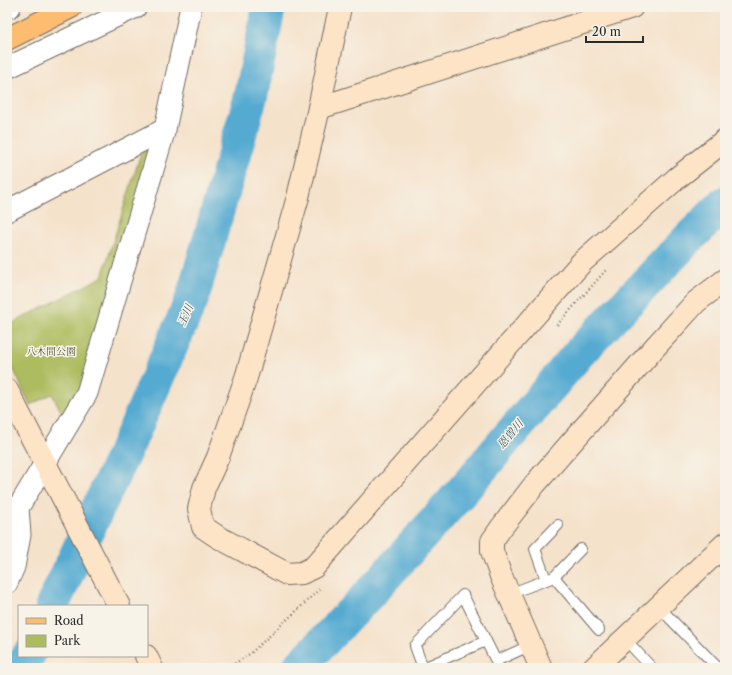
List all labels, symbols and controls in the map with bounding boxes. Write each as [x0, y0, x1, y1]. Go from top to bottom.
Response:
scale bar [586, 18, 643, 44]
text: 20 m [592, 24, 621, 39]
water label: 玉川 [174, 301, 196, 328]
park label: 八木間公園 [26, 345, 76, 358]
water label: 恩曽川 [494, 416, 527, 451]
legend [18, 605, 148, 657]
text: Road [54, 613, 84, 628]
text: Park [54, 633, 81, 648]

